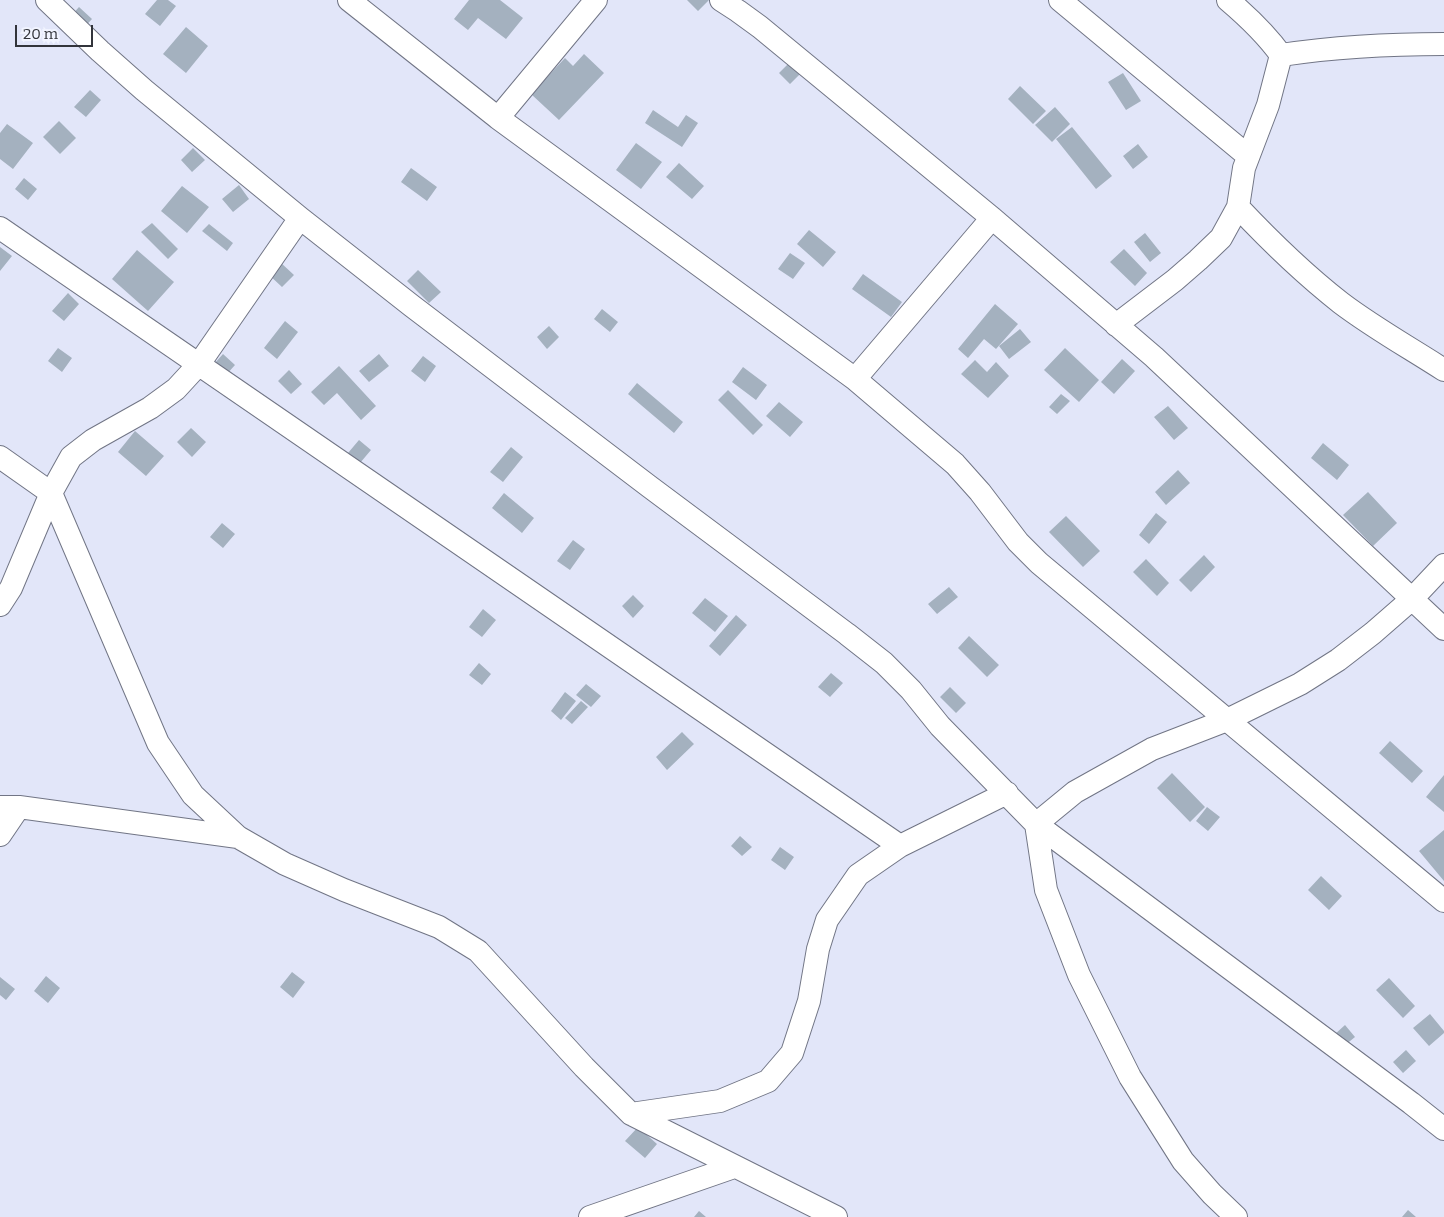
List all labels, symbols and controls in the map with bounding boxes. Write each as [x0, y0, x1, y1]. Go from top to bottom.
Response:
scale bar [18, 15, 95, 47]
text: 20 m [23, 25, 58, 43]

